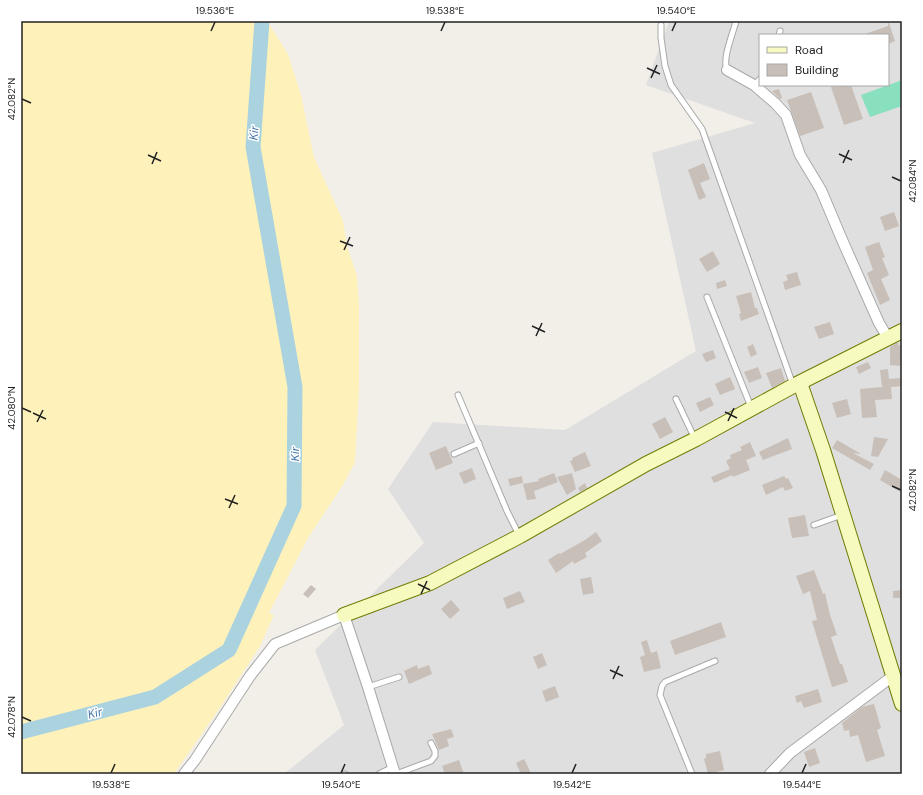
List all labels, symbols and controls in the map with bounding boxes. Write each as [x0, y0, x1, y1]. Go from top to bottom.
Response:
text: 19.536°E [196, 4, 235, 17]
text: 19.538°E [426, 4, 464, 17]
text: 19.540°E [656, 4, 696, 17]
legend [759, 34, 889, 86]
text: Road [795, 42, 823, 58]
text: Building [795, 62, 839, 78]
text: 42.082°N [5, 78, 18, 120]
water label: Kir [246, 125, 263, 141]
text: 42.084°N [906, 160, 919, 202]
text: 42.080°N [5, 386, 18, 430]
water label: Kir [287, 446, 303, 461]
text: 42.082°N [906, 469, 919, 511]
text: 42.078°N [5, 696, 18, 738]
water label: Kir [86, 703, 105, 723]
text: 19.538°E [92, 778, 130, 791]
text: 19.540°E [321, 778, 361, 791]
text: 19.542°E [553, 778, 591, 791]
text: 19.544°E [783, 778, 822, 791]

